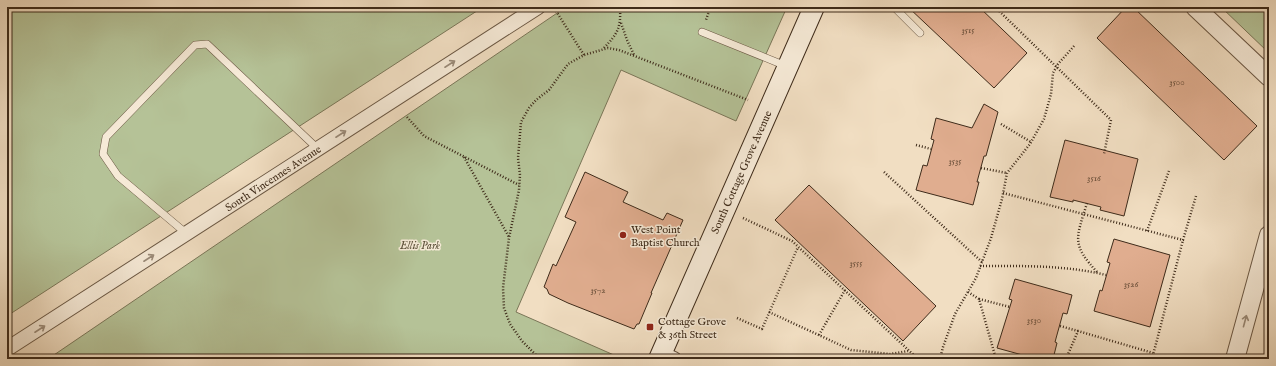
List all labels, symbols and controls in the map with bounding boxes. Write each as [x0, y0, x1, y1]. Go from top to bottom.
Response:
house number: 3515 [961, 25, 975, 36]
one-way arrow [444, 60, 455, 68]
house number: 3500 [1169, 77, 1185, 88]
street label: South Cottage Grove Avenue [708, 109, 775, 236]
one-way arrow [335, 130, 346, 138]
street label: South Vincennes Avenue [223, 143, 324, 215]
house number: 3535 [948, 156, 962, 167]
house number: 3516 [1087, 173, 1101, 184]
place label: West Point Baptist Church [631, 223, 700, 250]
marker: West Point Baptist Church [618, 230, 628, 240]
park label: Ellis Park [399, 239, 441, 253]
one-way arrow [143, 254, 154, 262]
house number: 3555 [849, 258, 863, 269]
house number: 3526 [1124, 279, 1139, 290]
house number: 3572 [590, 285, 606, 296]
place label: Cottage Grove & 36th Street [658, 315, 726, 342]
house number: 3530 [1027, 315, 1041, 326]
one-way arrow [1242, 315, 1249, 328]
marker: Cottage Grove & 36th Street [645, 322, 655, 332]
one-way arrow [34, 324, 46, 332]

